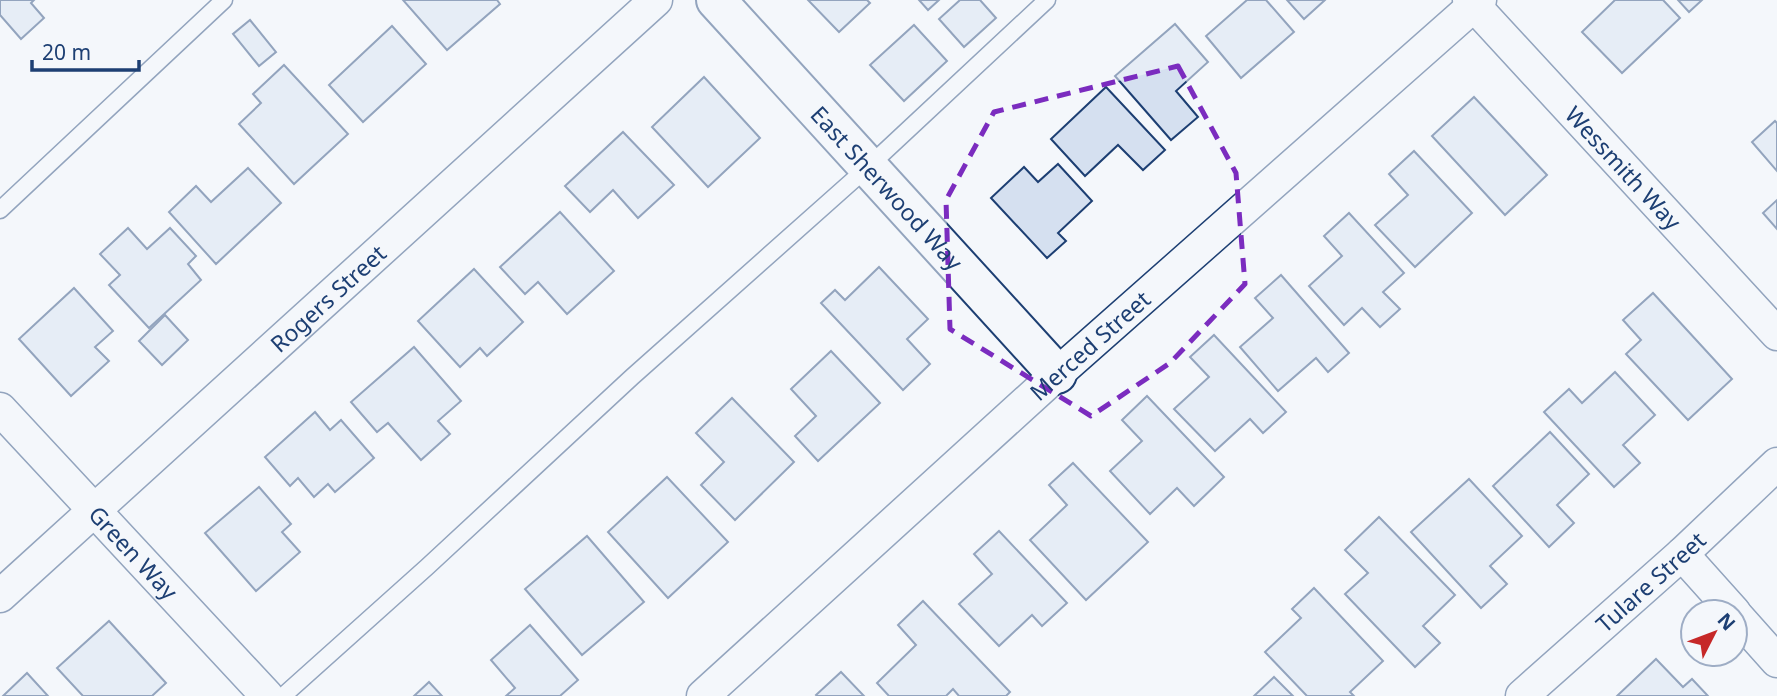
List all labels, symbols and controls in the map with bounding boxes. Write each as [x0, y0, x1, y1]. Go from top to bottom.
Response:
scale bar [32, 28, 138, 72]
text: 20 m [42, 38, 91, 66]
street label: East Sherwood Way [804, 99, 971, 277]
street label: Wessmith Way [1558, 99, 1689, 237]
street label: Rogers Street [263, 237, 393, 359]
street label: Merced Street [1022, 283, 1157, 408]
street label: Green Way [82, 499, 185, 607]
street label: Tulare Street [1589, 524, 1712, 639]
north arrow [1679, 598, 1749, 668]
text: N [1712, 607, 1741, 636]

